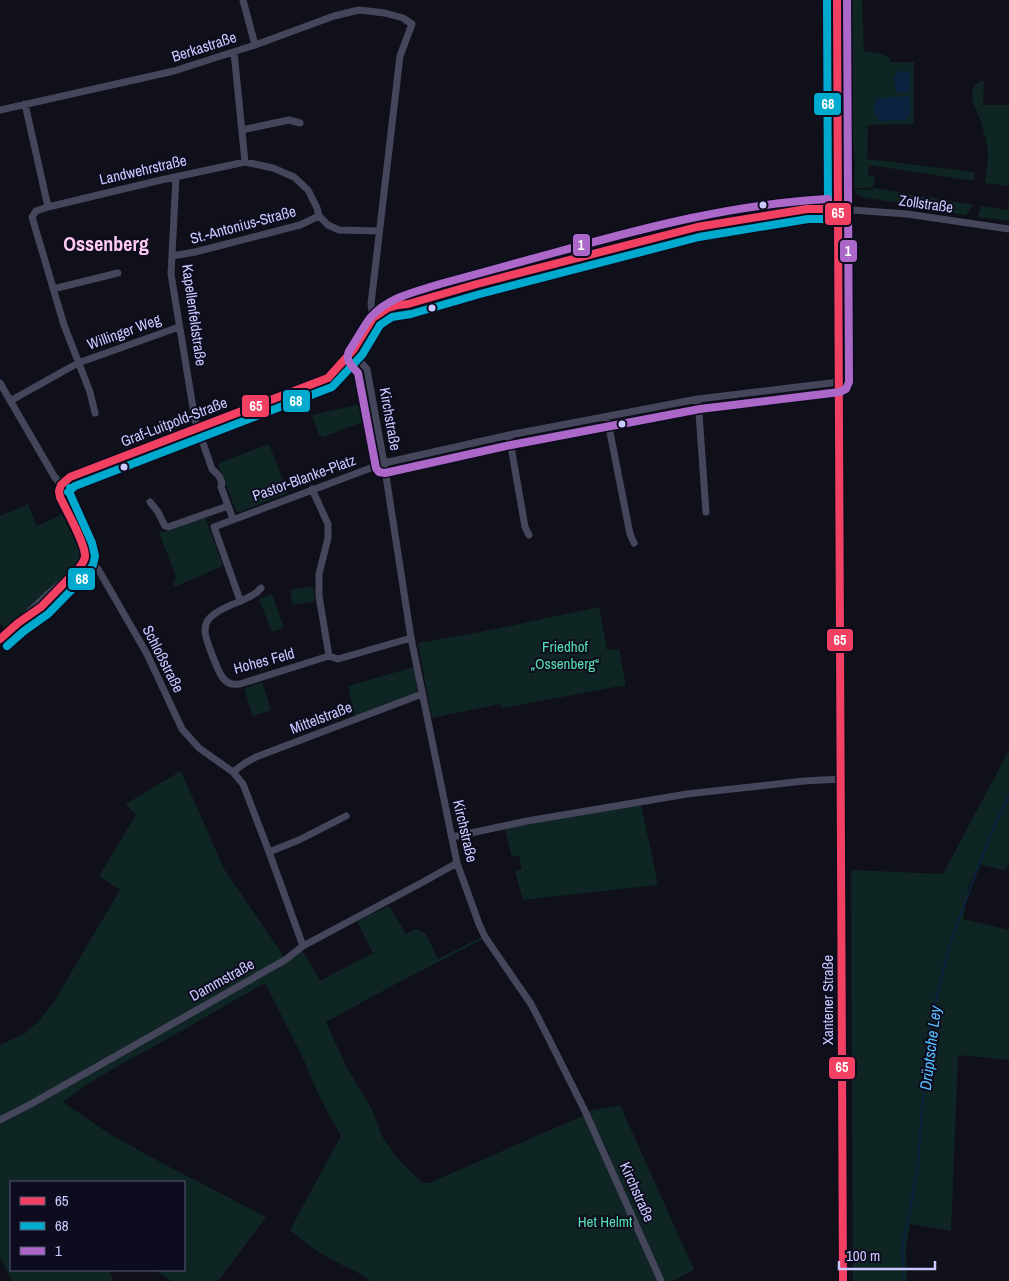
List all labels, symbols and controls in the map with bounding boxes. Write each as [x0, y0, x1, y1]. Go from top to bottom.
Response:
street label: Berkastraße [169, 26, 239, 67]
line badge: 68 [813, 92, 842, 116]
text: 68 [822, 95, 834, 113]
street label: Landwehrstraße [97, 149, 189, 190]
street label: Zollstraße [898, 189, 955, 218]
street label: St.-Antonius-Straße [188, 200, 298, 249]
unlabelled marker [758, 200, 768, 210]
line badge: 65 [824, 202, 852, 226]
text: 65 [832, 204, 845, 222]
district label: Ossenberg [63, 230, 149, 257]
line badge: 1 [572, 233, 591, 257]
text: 1 [578, 236, 585, 254]
line badge: 1 [839, 239, 858, 263]
text: 1 [845, 242, 852, 260]
street label: Kapellenfeldstraße [177, 263, 212, 367]
unlabelled marker [427, 303, 437, 313]
street label: Willinger Weg [84, 308, 164, 355]
street label: Kirchstraße [375, 386, 406, 452]
line badge: 68 [282, 389, 311, 413]
street label: Graf-Luitpold-Straße [117, 391, 230, 452]
text: 68 [290, 392, 302, 410]
line badge: 65 [241, 394, 270, 418]
text: 65 [250, 397, 263, 415]
unlabelled marker [617, 419, 627, 429]
street label: Pastor-Blanke-Platz [249, 449, 358, 506]
unlabelled marker [119, 462, 129, 472]
line badge: 68 [67, 567, 96, 591]
text: 68 [76, 570, 88, 588]
street label: Schloßstraße [137, 621, 189, 696]
line badge: 65 [826, 628, 854, 652]
text: 65 [834, 631, 847, 649]
park label: Friedhof „Ossenberg“ [531, 636, 599, 674]
street label: Hohes Feld [231, 642, 297, 679]
street label: Mittelstraße [287, 696, 355, 739]
street label: Kirchstraße [448, 798, 483, 864]
street label: Dammstraße [186, 953, 258, 1006]
street label: Xantener Straße [817, 955, 838, 1045]
water label: Drüptsche Ley [914, 1003, 946, 1091]
line badge: 65 [828, 1056, 856, 1080]
text: 65 [836, 1058, 849, 1076]
street label: Kirchstraße [615, 1158, 660, 1225]
legend [10, 1181, 185, 1271]
text: 65 [55, 1190, 69, 1211]
park label: Het Helmt [578, 1211, 633, 1232]
text: 68 [55, 1215, 69, 1236]
scale bar [839, 1238, 935, 1270]
text: 1 [55, 1240, 62, 1261]
text: 100 m [846, 1245, 880, 1266]

